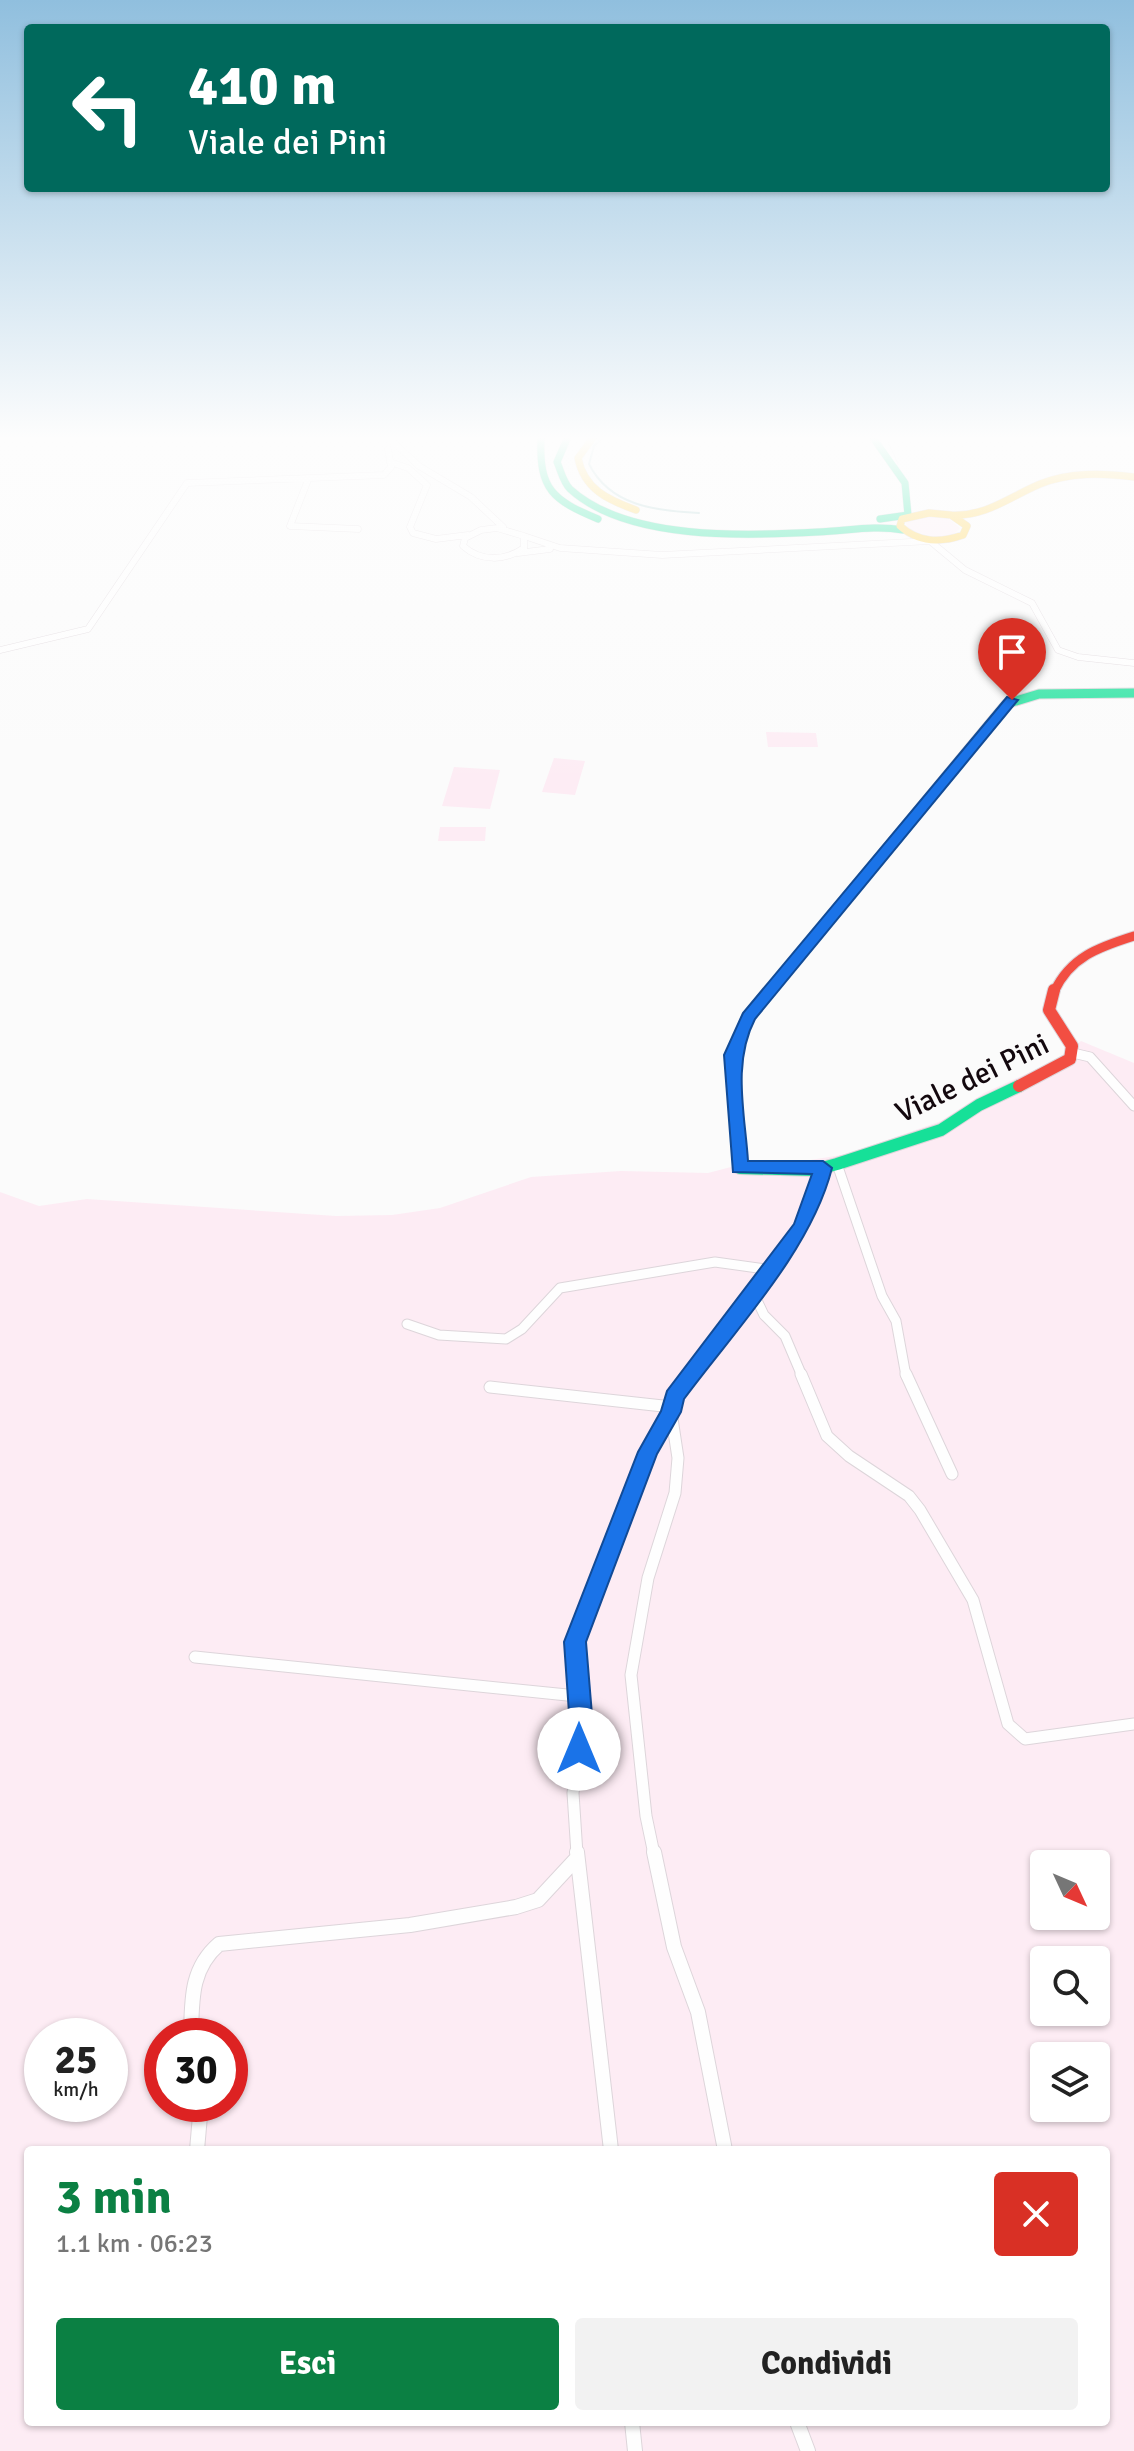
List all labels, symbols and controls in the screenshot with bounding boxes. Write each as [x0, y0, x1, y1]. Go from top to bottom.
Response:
text: 410 m [188, 51, 336, 120]
icon: left [56, 56, 160, 160]
text: Viale dei Pini [188, 120, 387, 165]
pin [978, 618, 1046, 700]
icon: arrive [990, 630, 1034, 674]
street label: Viale dei Pini [890, 1025, 1055, 1131]
position arrow [537, 1707, 621, 1791]
north arrow [1030, 1850, 1110, 1930]
map controls [1030, 1850, 1110, 2122]
button: search [1030, 1946, 1110, 2026]
speed limit sign: 30 [144, 2018, 248, 2122]
text: 25 [54, 2035, 98, 2085]
button: layers [1030, 2042, 1110, 2122]
text: km/h [53, 2077, 99, 2102]
text: 3 min [56, 2168, 172, 2227]
button: close [994, 2172, 1078, 2256]
text: 1.1 km · 06:23 [56, 2228, 213, 2260]
button: Esci [56, 2318, 559, 2410]
button: Condividi [575, 2318, 1078, 2410]

